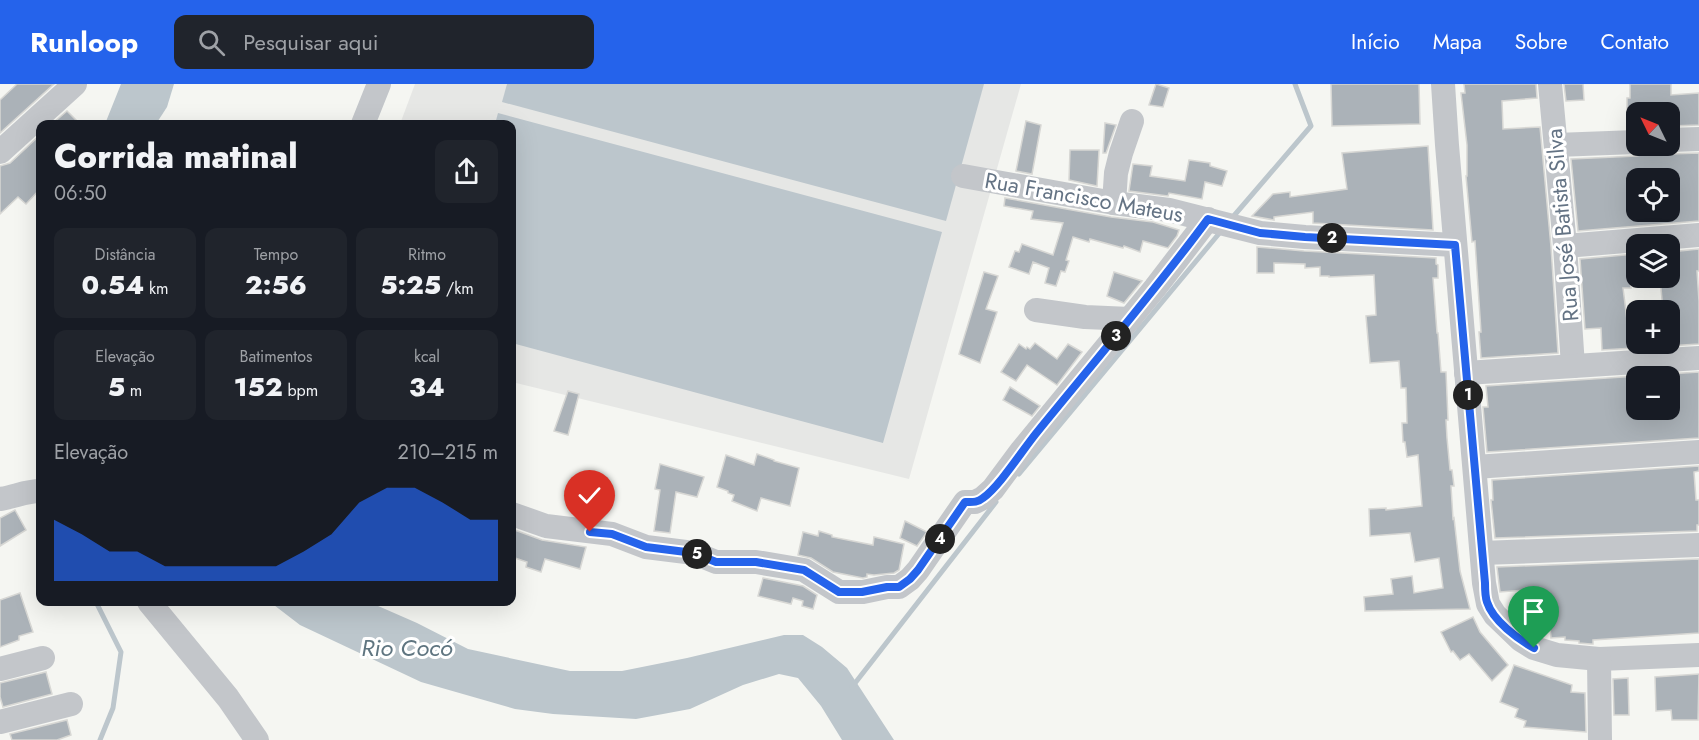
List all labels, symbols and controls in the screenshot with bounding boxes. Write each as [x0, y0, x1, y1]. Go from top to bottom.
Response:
search box [174, 15, 594, 69]
text: Runloop [30, 22, 138, 63]
icon: search [195, 26, 228, 59]
text: Pesquisar aqui [243, 26, 379, 58]
text: Início [1351, 27, 1400, 57]
text: Mapa [1433, 27, 1482, 57]
text: Sobre [1515, 27, 1567, 57]
text: Contato [1600, 27, 1669, 57]
north arrow [1626, 102, 1680, 156]
map controls [1626, 102, 1680, 420]
street label: Rua José Batista Silva [1538, 127, 1586, 323]
text: Corrida matinal [54, 133, 297, 180]
button: share [435, 140, 498, 203]
street label: Rua Francisco Mateus [982, 164, 1186, 230]
button: locate [1626, 168, 1680, 222]
text: 06:50 [54, 179, 107, 208]
pin: 2 [1317, 223, 1347, 253]
text: 2 [1327, 226, 1337, 249]
button: layers [1626, 234, 1680, 288]
text: Distância [95, 243, 156, 266]
text: Tempo [254, 243, 298, 266]
text: Ritmo [408, 243, 446, 266]
text: 0.54 [81, 266, 144, 304]
text: 2:56 [245, 266, 307, 304]
text: 5:25 [380, 266, 441, 304]
text: km [144, 277, 169, 300]
text: /km [441, 277, 474, 300]
button: + [1626, 300, 1680, 354]
pin: 3 [1101, 321, 1131, 351]
text: 3 [1111, 324, 1121, 347]
text: Elevação [95, 345, 155, 368]
text: Batimentos [240, 345, 312, 368]
text: kcal [414, 345, 440, 368]
button: − [1626, 366, 1680, 420]
text: 5 [108, 368, 125, 406]
text: 152 [234, 368, 283, 406]
text: 34 [409, 368, 445, 406]
text: m [125, 379, 142, 402]
text: bpm [283, 379, 318, 402]
pin: 1 [1453, 380, 1483, 410]
text: 1 [1464, 383, 1472, 406]
text: Elevação [54, 438, 128, 467]
text: 210–215 m [398, 438, 498, 467]
pin [564, 470, 615, 532]
icon: check [573, 479, 606, 512]
pin: 4 [925, 524, 955, 554]
text: 4 [934, 527, 946, 550]
pin: 5 [682, 539, 712, 569]
text: 5 [692, 542, 702, 565]
pin [1508, 586, 1559, 648]
icon: arrive [1517, 595, 1550, 628]
water label: Rio Cocó [361, 630, 453, 665]

